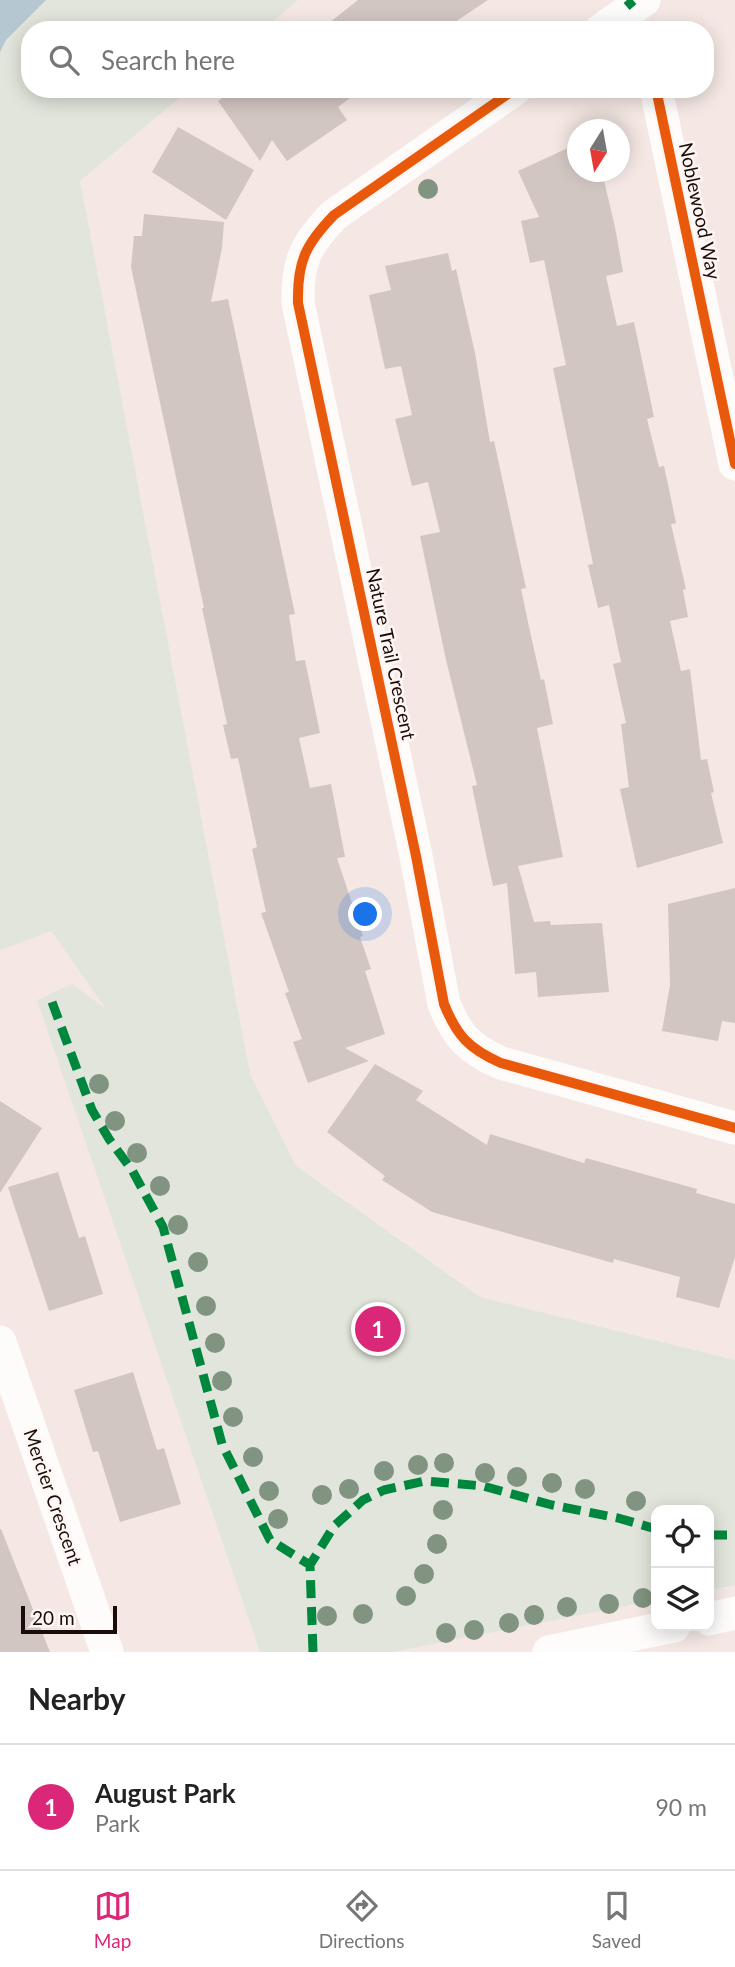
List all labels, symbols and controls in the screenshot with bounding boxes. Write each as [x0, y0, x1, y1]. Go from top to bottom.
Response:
search box [21, 21, 714, 98]
icon: search [45, 41, 83, 79]
text: Search here [101, 44, 235, 76]
north arrow [567, 119, 630, 182]
street label: Noblewood Way [675, 140, 726, 282]
street label: Nature Trail Crescent [362, 566, 421, 742]
your location [348, 897, 382, 931]
pin: 1 [355, 1303, 401, 1355]
street label: Mercier Crescent [19, 1426, 88, 1568]
map controls [651, 1505, 714, 1631]
button: locate [651, 1505, 714, 1568]
button: layers [651, 1568, 714, 1631]
scale bar [21, 1603, 117, 1635]
text: 20 m [32, 1606, 75, 1629]
text: Nearby [28, 1680, 126, 1716]
text: August Park [95, 1777, 236, 1809]
text: 1 [44, 1793, 58, 1821]
text: 90 m [656, 1793, 707, 1821]
text: Park [95, 1809, 140, 1837]
tab: Map [94, 1887, 132, 1952]
tab: Directions [319, 1887, 405, 1952]
tab: Saved [592, 1887, 641, 1952]

